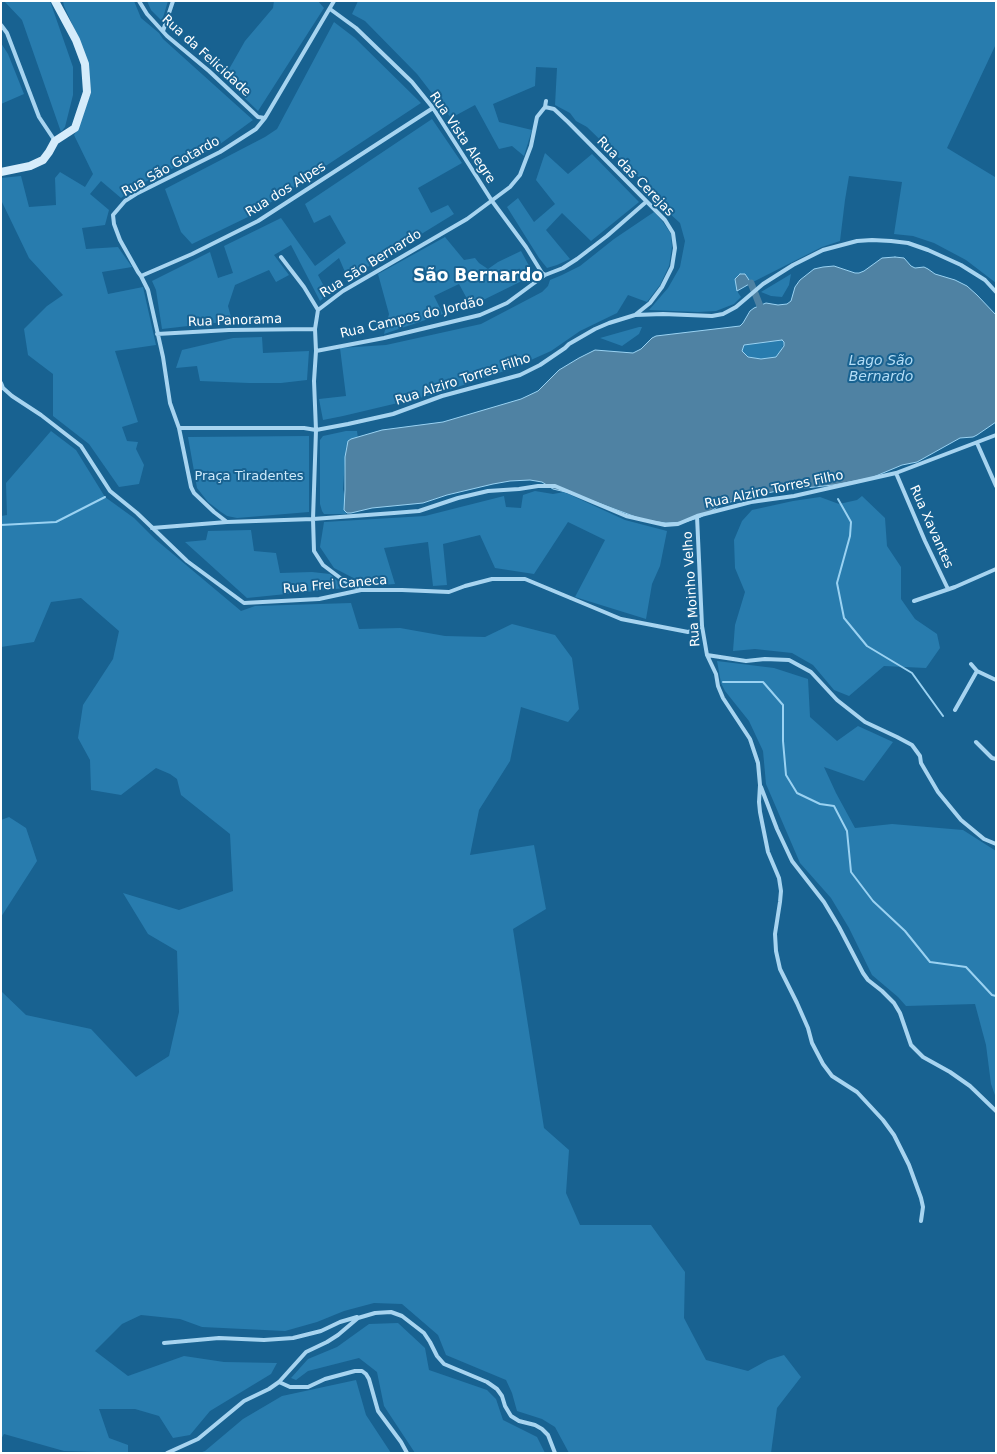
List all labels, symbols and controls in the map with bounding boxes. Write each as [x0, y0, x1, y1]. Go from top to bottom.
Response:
street label: Rua da Felicidade [158, 12, 254, 100]
street label: Rua Vista Alegre [426, 89, 498, 187]
street label: Rua São Gotardo [119, 134, 223, 200]
street label: Rua das Cerejas [593, 134, 677, 220]
street label: Rua dos Alpes [243, 159, 329, 221]
street label: Rua São Bernardo [317, 226, 425, 302]
district label: São Bernardo [413, 267, 543, 287]
street label: Rua Campos do Jordão [339, 294, 485, 342]
street label: Rua Panorama [188, 312, 282, 330]
street label: Rua Alziro Torres Filho [393, 351, 533, 409]
water label: Lago São Bernardo [849, 353, 913, 386]
street label: Rua Alziro Torres Filho [703, 468, 845, 512]
park label: Praça Tiradentes [195, 469, 303, 485]
street label: Rua Xavantes [906, 483, 956, 571]
street label: Rua Moinho Velho [680, 531, 704, 647]
street label: Rua Frei Caneca [282, 573, 388, 597]

